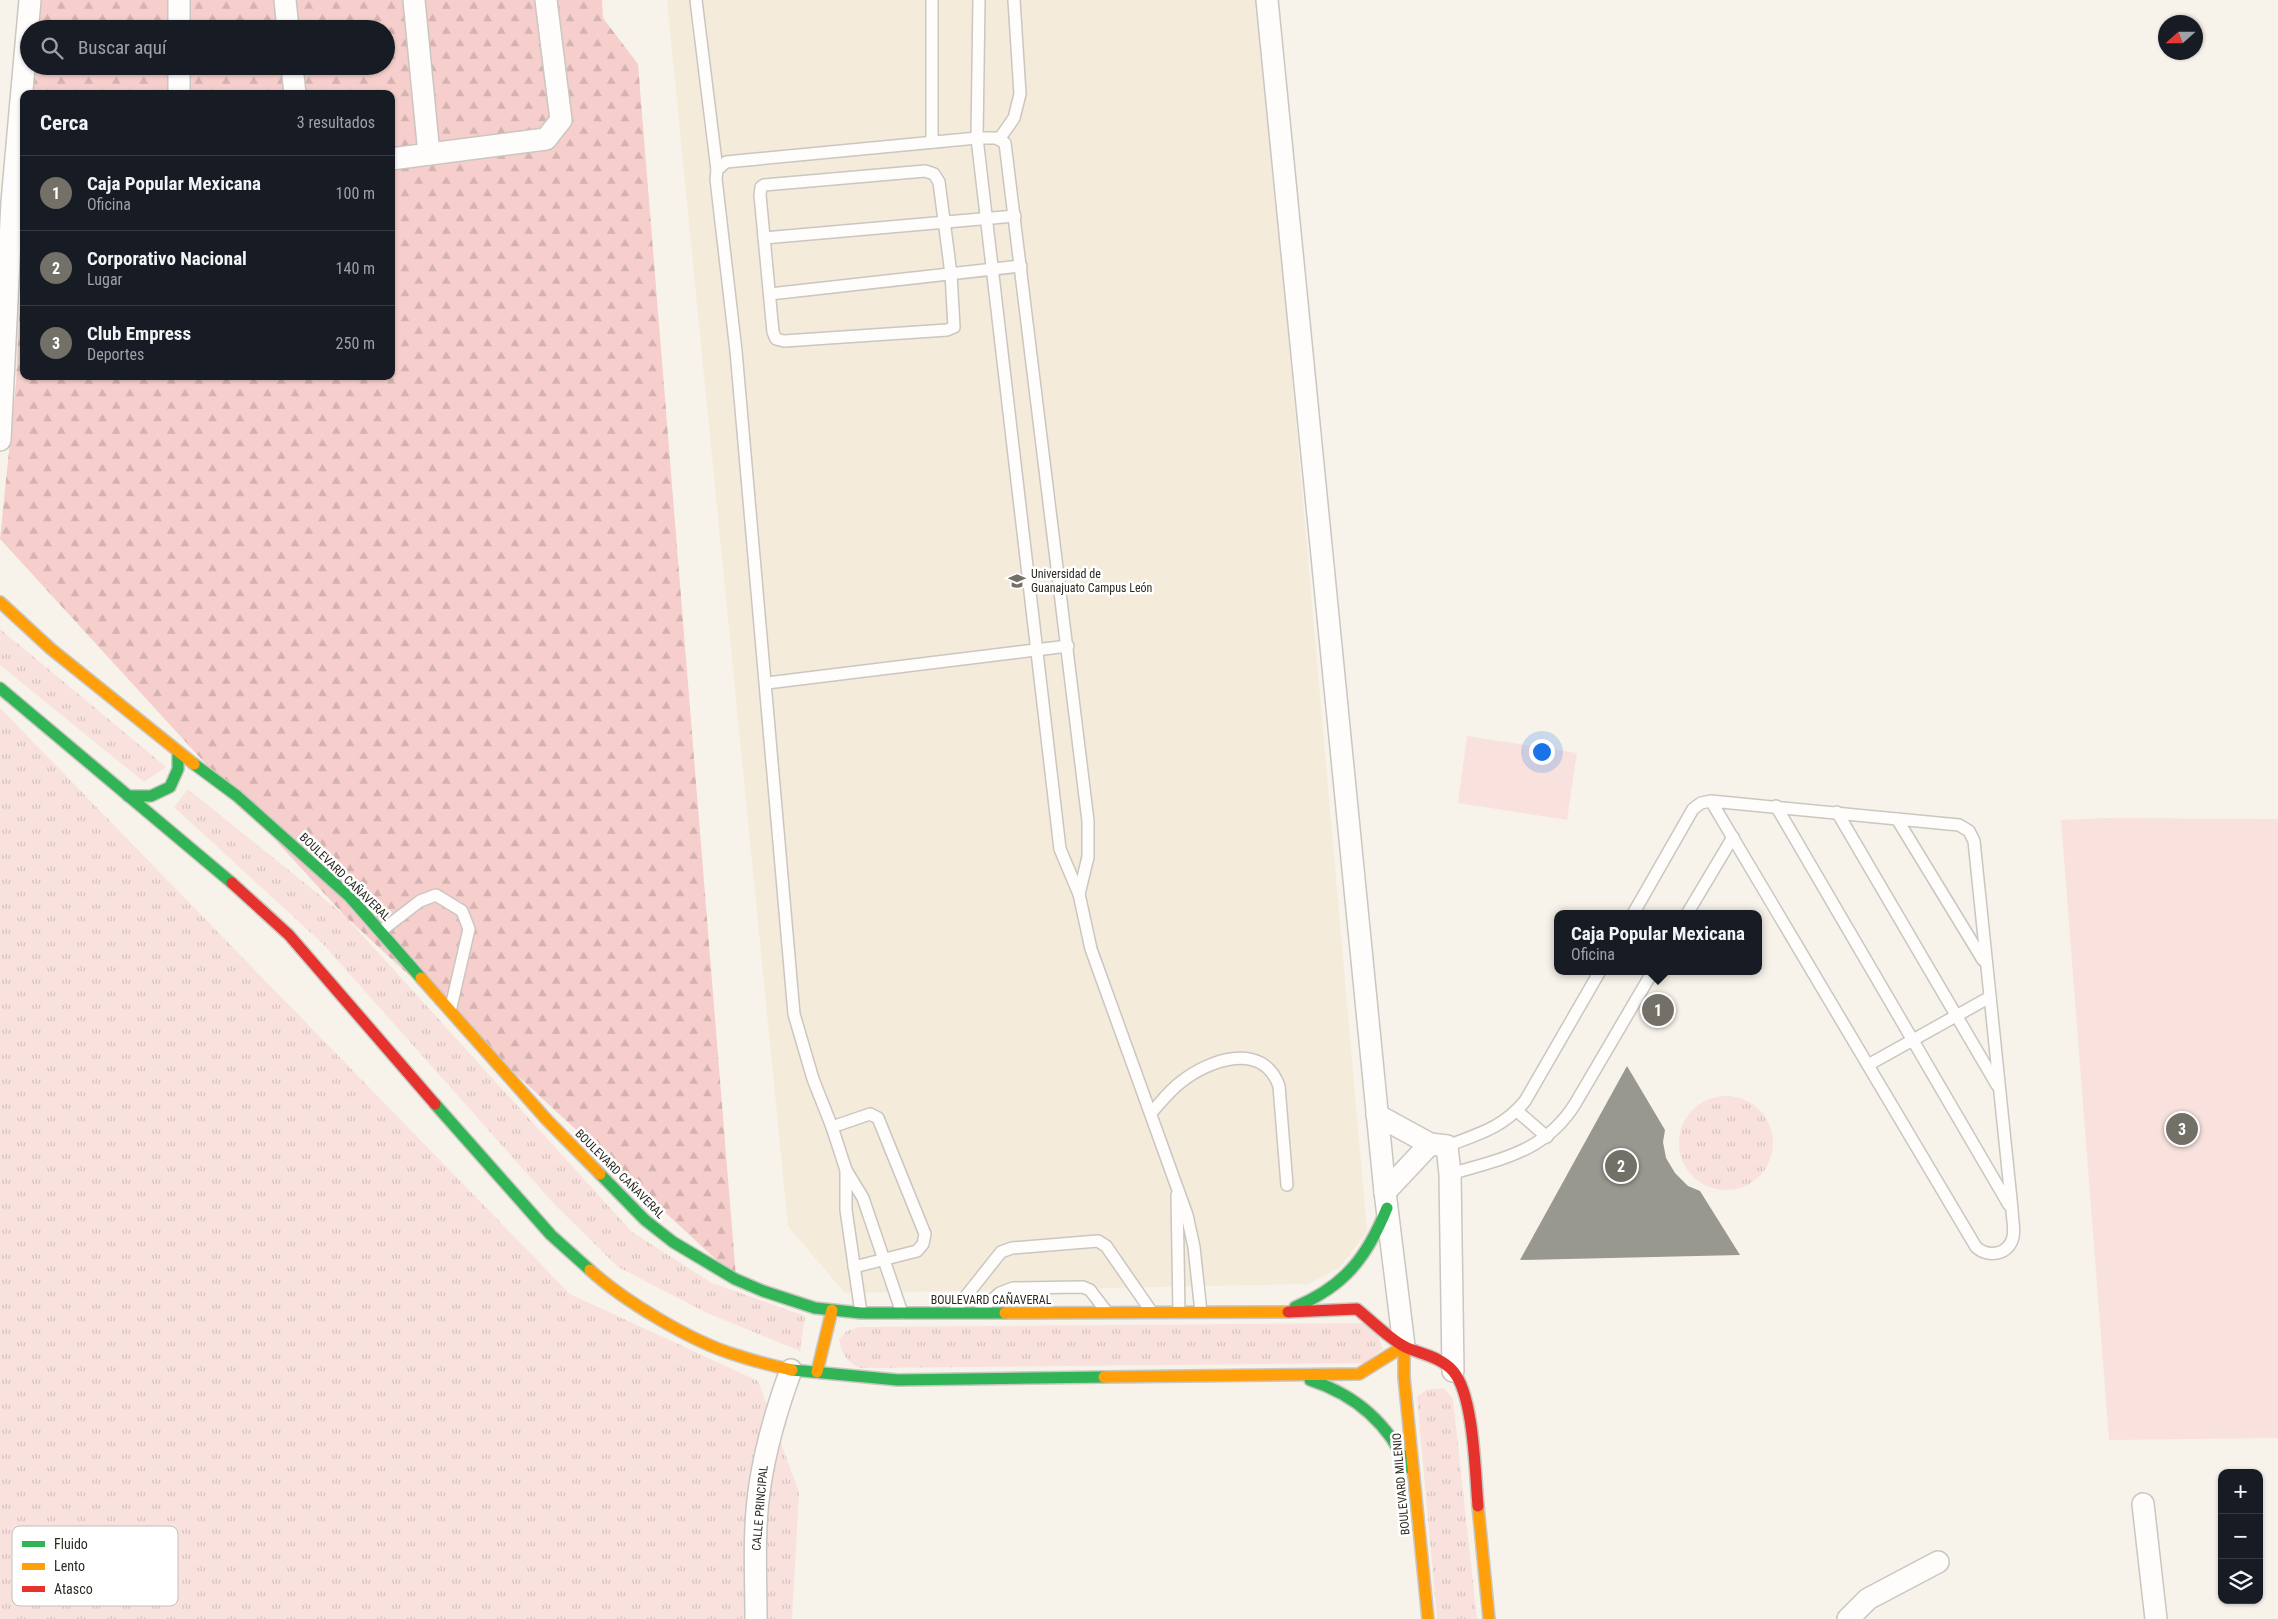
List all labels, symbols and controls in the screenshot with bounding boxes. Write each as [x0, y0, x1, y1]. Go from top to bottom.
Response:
north arrow [2158, 15, 2203, 60]
search box [20, 20, 395, 75]
icon: search [38, 34, 66, 62]
text: Buscar aquí [78, 36, 167, 59]
text: Cerca [40, 111, 88, 135]
text: 3 resultados [297, 113, 375, 132]
text: Caja Popular Mexicana [87, 172, 261, 195]
text: 1 [52, 184, 60, 203]
text: 100 m [336, 184, 375, 203]
text: Oficina [87, 195, 131, 214]
text: Corporativo Nacional [87, 247, 247, 270]
text: 2 [52, 259, 60, 278]
text: 140 m [336, 259, 375, 278]
text: Lugar [87, 270, 122, 289]
text: Club Empress [87, 322, 191, 345]
text: 3 [52, 334, 60, 353]
text: 250 m [336, 334, 375, 353]
text: Deportes [87, 345, 144, 364]
place label: Universidad de Guanajuato Campus León [1031, 567, 1153, 595]
school or university icon: Universidad de Guanajuato Campus León [1007, 571, 1027, 591]
your location [1529, 739, 1555, 765]
street label: BOULEVARD CAÑAVERAL [297, 829, 395, 924]
popup [1554, 910, 1762, 975]
text: Caja Popular Mexicana [1571, 922, 1745, 945]
text: Oficina [1571, 945, 1615, 964]
pin: 1 [1642, 991, 1674, 1029]
pin: 3 [2166, 1110, 2198, 1148]
street label: BOULEVARD CAÑAVERAL [572, 1125, 669, 1222]
pin: 2 [1605, 1147, 1637, 1185]
street label: BOULEVARD CAÑAVERAL [931, 1291, 1052, 1307]
street label: BOULEVARD MILENIO [1390, 1432, 1412, 1536]
street label: CALLE PRINCIPAL [749, 1464, 771, 1551]
map controls [2218, 1469, 2263, 1604]
button: + [2218, 1469, 2263, 1514]
button: − [2218, 1514, 2263, 1559]
legend [12, 1526, 178, 1606]
text: Fluido [54, 1536, 88, 1552]
text: Lento [54, 1558, 85, 1574]
button: layers [2218, 1559, 2263, 1604]
text: Atasco [54, 1581, 93, 1597]

